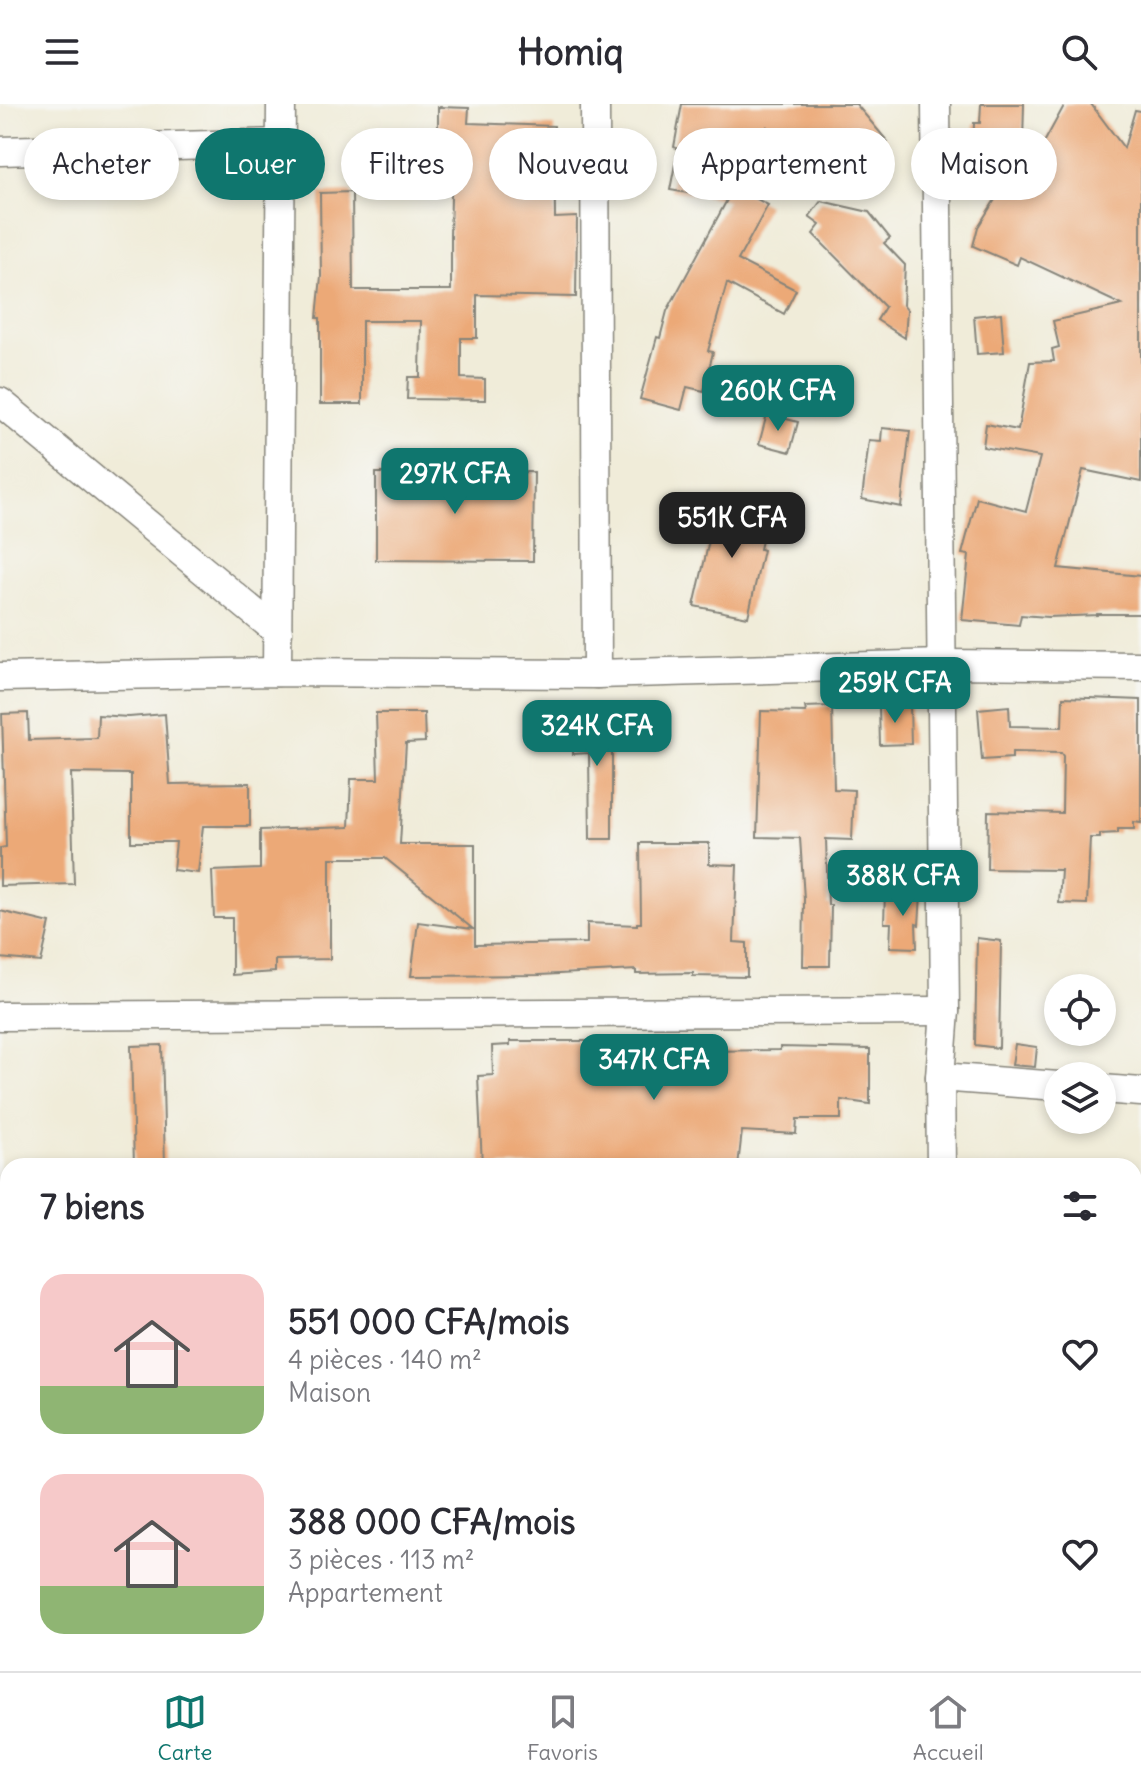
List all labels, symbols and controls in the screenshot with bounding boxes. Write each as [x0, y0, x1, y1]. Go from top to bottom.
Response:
icon: menu [40, 30, 84, 74]
text: Homiq [518, 30, 623, 75]
icon: search [1057, 30, 1101, 74]
chip: Acheter [24, 128, 179, 200]
chip: Louer [195, 128, 325, 200]
chip: Filtres [341, 128, 473, 200]
chip: Nouveau [489, 128, 657, 200]
chip: Appartement [673, 128, 895, 200]
chip: Maison [911, 128, 1057, 200]
pin: 260K CFA [695, 365, 861, 433]
text: 260K CFA [720, 374, 836, 407]
pin: 297K CFA [372, 448, 538, 516]
text: 297K CFA [399, 457, 511, 490]
pin: 551K CFA [649, 492, 815, 560]
text: 551K CFA [677, 501, 787, 534]
pin: 259K CFA [812, 657, 978, 725]
text: 259K CFA [838, 666, 952, 699]
pin: 324K CFA [514, 700, 680, 768]
text: 324K CFA [540, 709, 654, 742]
pin: 388K CFA [820, 850, 986, 918]
text: 388K CFA [846, 859, 960, 892]
map controls [1044, 974, 1116, 1134]
button: locate [1044, 974, 1116, 1046]
pin: 347K CFA [571, 1034, 737, 1102]
text: 347K CFA [598, 1043, 710, 1076]
button: layers [1044, 1062, 1116, 1134]
icon: filters [1058, 1184, 1102, 1228]
text: 7 biens [40, 1185, 145, 1228]
text: 551 000 CFA/mois [288, 1300, 570, 1343]
icon: home [104, 1306, 200, 1402]
icon: heart [1058, 1332, 1102, 1376]
text: 4 pièces · 140 m² [288, 1343, 482, 1376]
text: Maison [288, 1376, 371, 1409]
text: 388 000 CFA/mois [288, 1500, 575, 1543]
icon: home [104, 1506, 200, 1602]
icon: heart [1058, 1532, 1102, 1576]
text: 3 pièces · 113 m² [288, 1543, 475, 1576]
text: Appartement [288, 1576, 443, 1609]
tab: Carte [157, 1690, 212, 1766]
tab: Favoris [527, 1690, 598, 1766]
tab: Accueil [913, 1690, 984, 1766]

